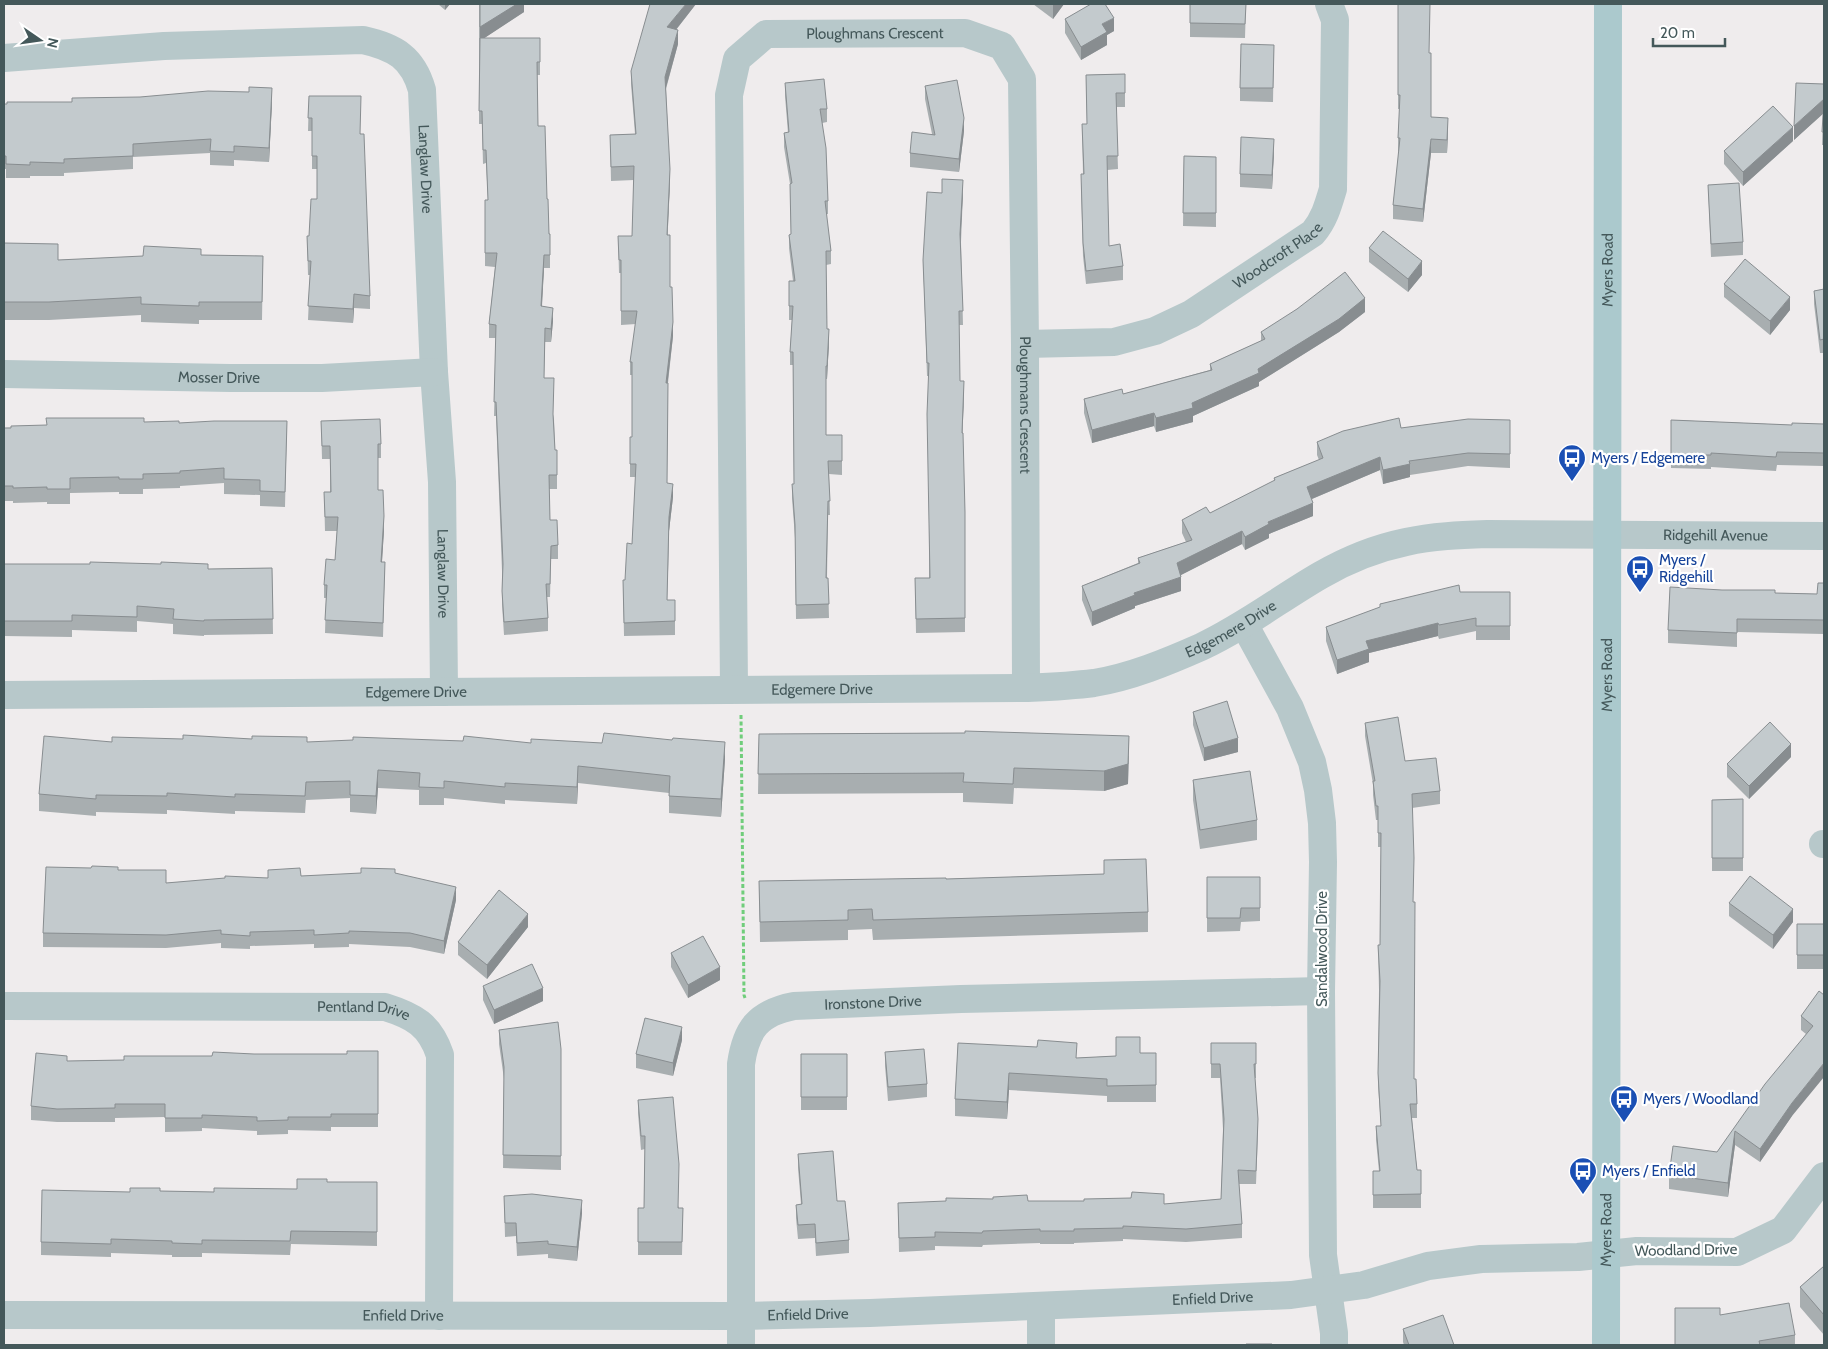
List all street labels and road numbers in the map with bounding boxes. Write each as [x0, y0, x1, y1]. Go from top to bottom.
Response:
street label: Ploughmans Crescent [806, 24, 944, 43]
street label: Langlaw Drive [414, 124, 436, 214]
street label: Woodcroft Place [1229, 219, 1327, 293]
street label: Myers Road [1599, 233, 1617, 307]
street label: Ploughmans Crescent [1016, 336, 1034, 474]
street label: Mosser Drive [178, 368, 260, 387]
street label: Ridgehill Avenue [1663, 526, 1768, 545]
street label: Langlaw Drive [433, 529, 452, 618]
street label: Edgemere Drive [1183, 596, 1280, 662]
street label: Myers Road [1598, 638, 1616, 712]
street label: Edgemere Drive [771, 680, 873, 699]
street label: Edgemere Drive [365, 683, 467, 702]
street label: Sandalwood Drive [1313, 891, 1331, 1007]
street label: Ironstone Drive [824, 992, 922, 1014]
street label: Pentland Drive [317, 998, 413, 1025]
street label: Myers Road [1597, 1193, 1615, 1267]
street label: Woodland Drive [1634, 1240, 1738, 1260]
street label: Enfield Drive [1172, 1288, 1254, 1309]
street label: Enfield Drive [767, 1304, 849, 1324]
street label: Enfield Drive [362, 1306, 444, 1325]

